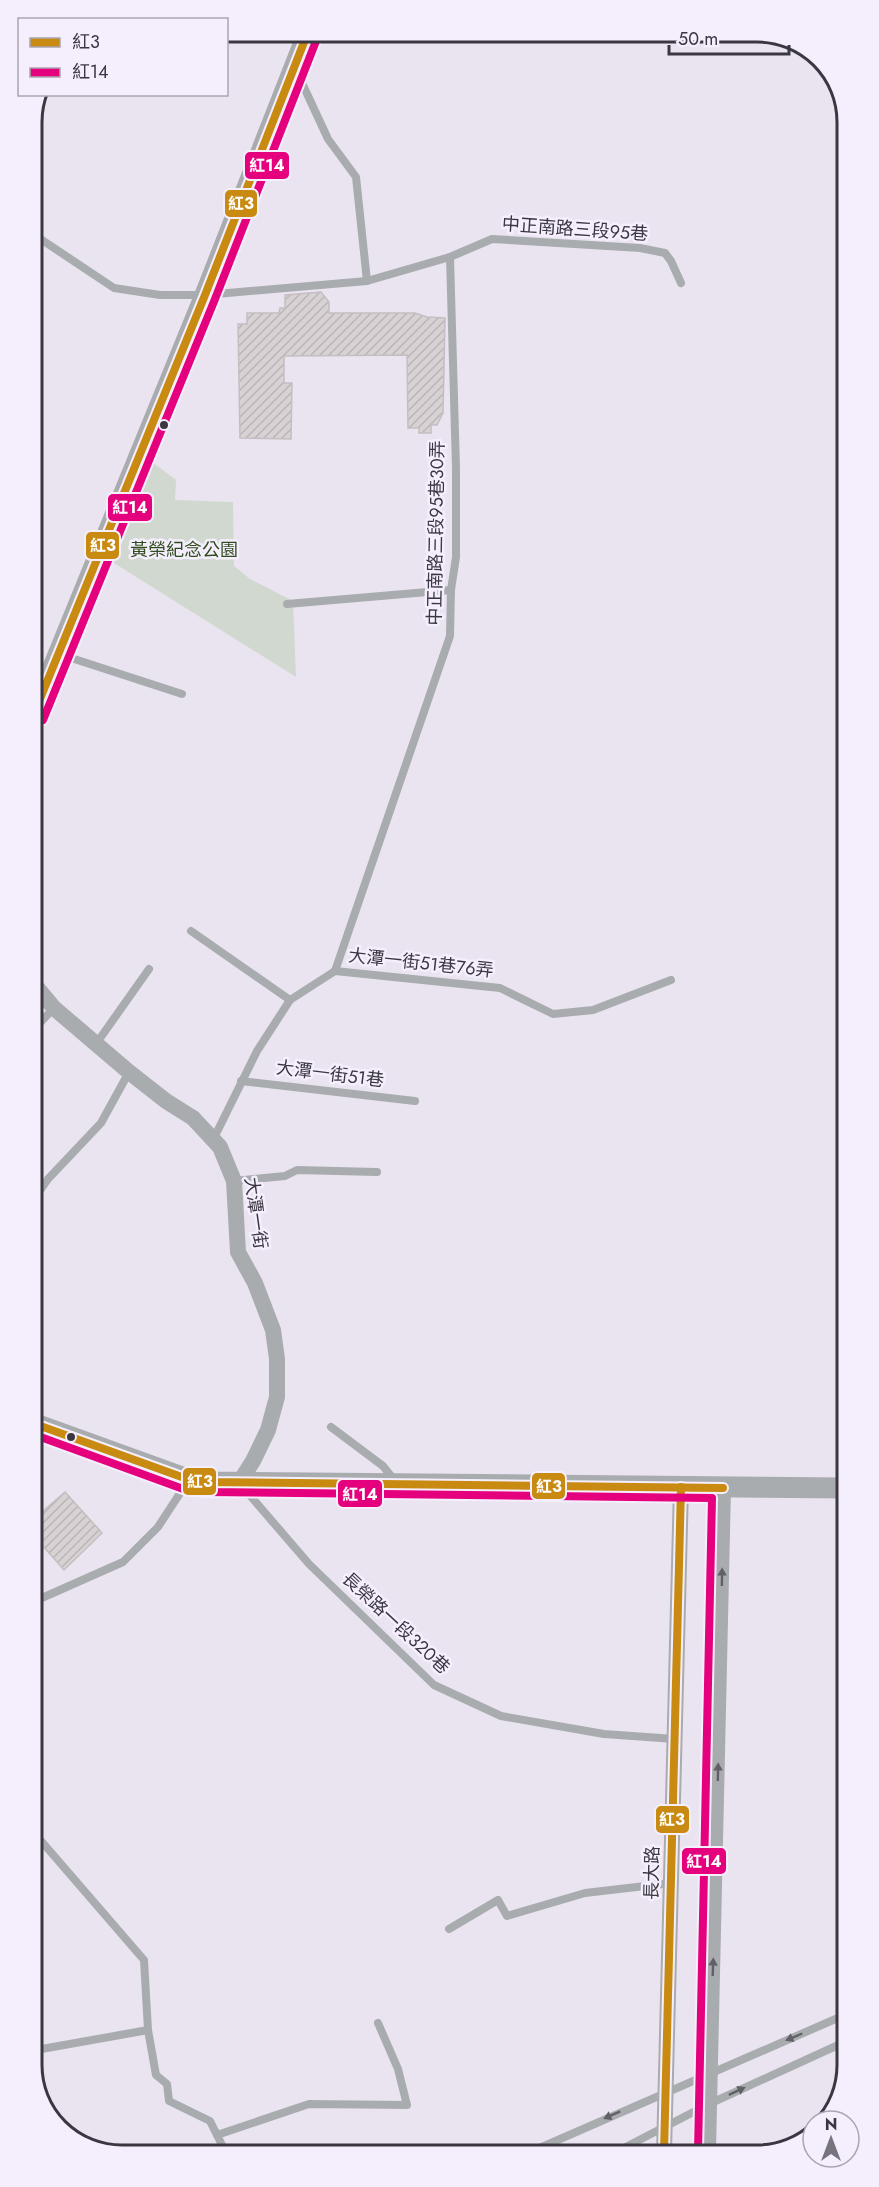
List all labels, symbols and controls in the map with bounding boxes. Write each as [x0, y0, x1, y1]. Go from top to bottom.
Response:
legend [18, 18, 228, 96]
scale bar [669, 18, 789, 56]
text: 50 m [678, 26, 718, 52]
text: 紅3 [72, 29, 100, 55]
text: 紅14 [72, 59, 109, 85]
line badge: 紅14 [244, 151, 290, 180]
text: 紅14 [249, 154, 285, 177]
line badge: 紅3 [224, 189, 258, 218]
text: 紅3 [228, 192, 254, 215]
street label: 中正南路三段95巷 [501, 211, 649, 247]
unlabelled marker [158, 419, 170, 431]
street label: 中正南路三段95巷30弄 [421, 440, 451, 626]
line badge: 紅14 [107, 493, 153, 522]
text: 紅14 [112, 496, 148, 519]
line badge: 紅3 [85, 531, 120, 560]
text: 紅3 [90, 534, 116, 557]
park label: 黃榮紀念公園 [130, 537, 238, 563]
street label: 大潭一街51巷76弄 [347, 942, 495, 984]
street label: 大潭一街51巷 [275, 1054, 385, 1094]
street label: 大潭一街 [238, 1176, 274, 1250]
unlabelled marker [65, 1431, 77, 1443]
line badge: 紅3 [182, 1467, 217, 1496]
text: 紅3 [187, 1470, 213, 1493]
line badge: 紅3 [531, 1472, 566, 1500]
text: 紅3 [536, 1475, 562, 1498]
line badge: 紅14 [337, 1479, 383, 1508]
text: 紅14 [342, 1483, 378, 1506]
street label: 長榮路一段320巷 [336, 1566, 456, 1680]
one-way arrow [717, 1568, 726, 1587]
one-way arrow [713, 1762, 723, 1781]
line badge: 紅3 [655, 1805, 690, 1834]
text: 紅3 [659, 1808, 685, 1831]
street label: 長大路 [639, 1846, 665, 1900]
line badge: 紅14 [681, 1847, 727, 1875]
text: 紅14 [686, 1850, 722, 1873]
one-way arrow [708, 1957, 717, 1976]
one-way arrow [784, 2032, 802, 2042]
one-way arrow [728, 2087, 745, 2096]
north arrow [801, 2109, 861, 2169]
one-way arrow [602, 2110, 620, 2120]
text: N [825, 2113, 837, 2136]

